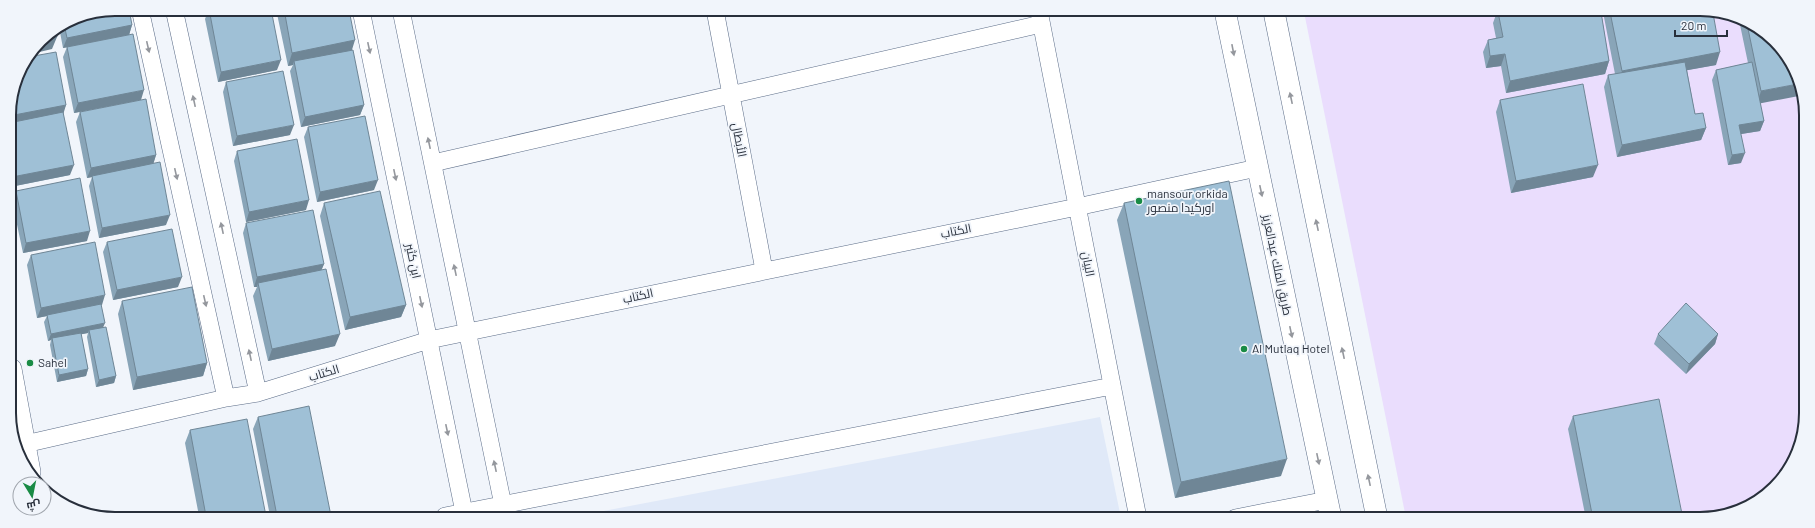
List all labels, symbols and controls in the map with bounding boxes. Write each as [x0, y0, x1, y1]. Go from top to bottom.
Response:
scale bar [1675, 12, 1727, 38]
text: 20 m [1681, 18, 1707, 32]
one-way arrow [146, 41, 152, 53]
one-way arrow [366, 42, 372, 54]
one-way arrow [1230, 44, 1236, 56]
one-way arrow [1288, 92, 1294, 104]
one-way arrow [190, 95, 196, 107]
street label: الأبطال [729, 121, 750, 158]
one-way arrow [425, 137, 431, 149]
one-way arrow [174, 168, 180, 180]
one-way arrow [392, 169, 398, 181]
one-way arrow [1259, 185, 1265, 197]
place label: mansour orkida اوركيدا منصور [1146, 186, 1228, 215]
marker: mansour orkida اوركيدا منصور [1134, 196, 1144, 206]
street label: طريق الملك عبدالعزيز [1259, 212, 1296, 317]
one-way arrow [1314, 219, 1320, 231]
street label: الكتاب [939, 220, 973, 241]
one-way arrow [218, 222, 224, 234]
street label: ابن كثير [402, 241, 425, 280]
street label: البيان [1079, 250, 1098, 278]
one-way arrow [452, 264, 458, 277]
street label: الكتاب [621, 285, 655, 306]
one-way arrow [202, 295, 208, 307]
one-way arrow [419, 296, 425, 309]
one-way arrow [1289, 326, 1295, 338]
place label: Al Mutlaq Hotel [1252, 341, 1329, 355]
marker: Al Mutlaq Hotel [1239, 344, 1249, 354]
one-way arrow [1340, 346, 1346, 359]
one-way arrow [246, 349, 252, 361]
place label: Sahel [38, 355, 67, 369]
marker: Sahel [25, 358, 35, 368]
street label: الكتاب [307, 361, 341, 384]
one-way arrow [445, 424, 451, 436]
one-way arrow [1315, 453, 1321, 465]
one-way arrow [492, 460, 498, 473]
one-way arrow [1366, 474, 1372, 486]
north arrow [12, 476, 52, 516]
text: ش [26, 498, 42, 514]

